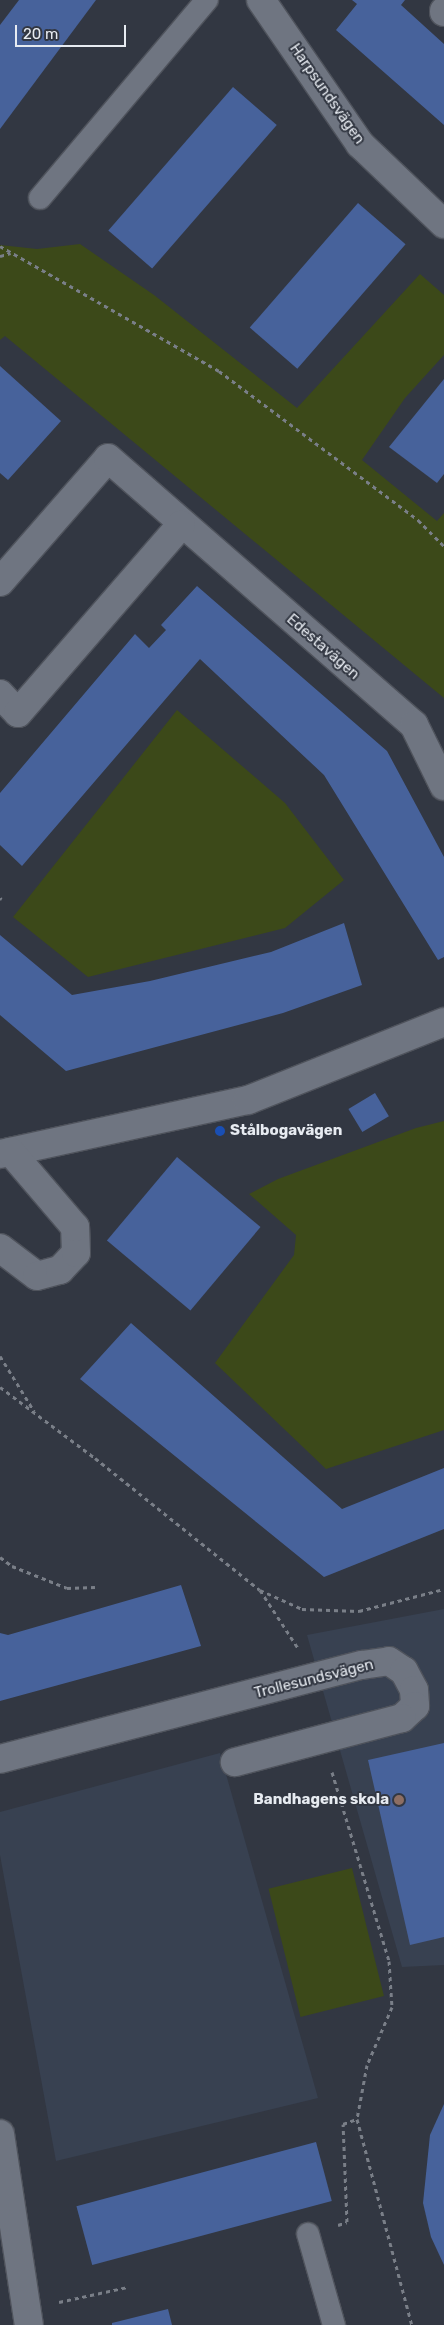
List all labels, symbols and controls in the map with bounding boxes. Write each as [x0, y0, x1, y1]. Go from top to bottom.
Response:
scale bar [18, 15, 129, 47]
text: 20 m [23, 25, 58, 43]
street label: Harpsundsvägen [286, 40, 368, 148]
street label: Edestavägen [283, 610, 363, 684]
place label: Stålbogavägen [230, 1122, 342, 1140]
marker: Stålbogavägen [214, 1125, 226, 1137]
street label: Trollesundsvägen [253, 1655, 375, 1703]
place label: Bandhagens skola [253, 1791, 389, 1809]
marker: Bandhagens skola [393, 1794, 405, 1806]

